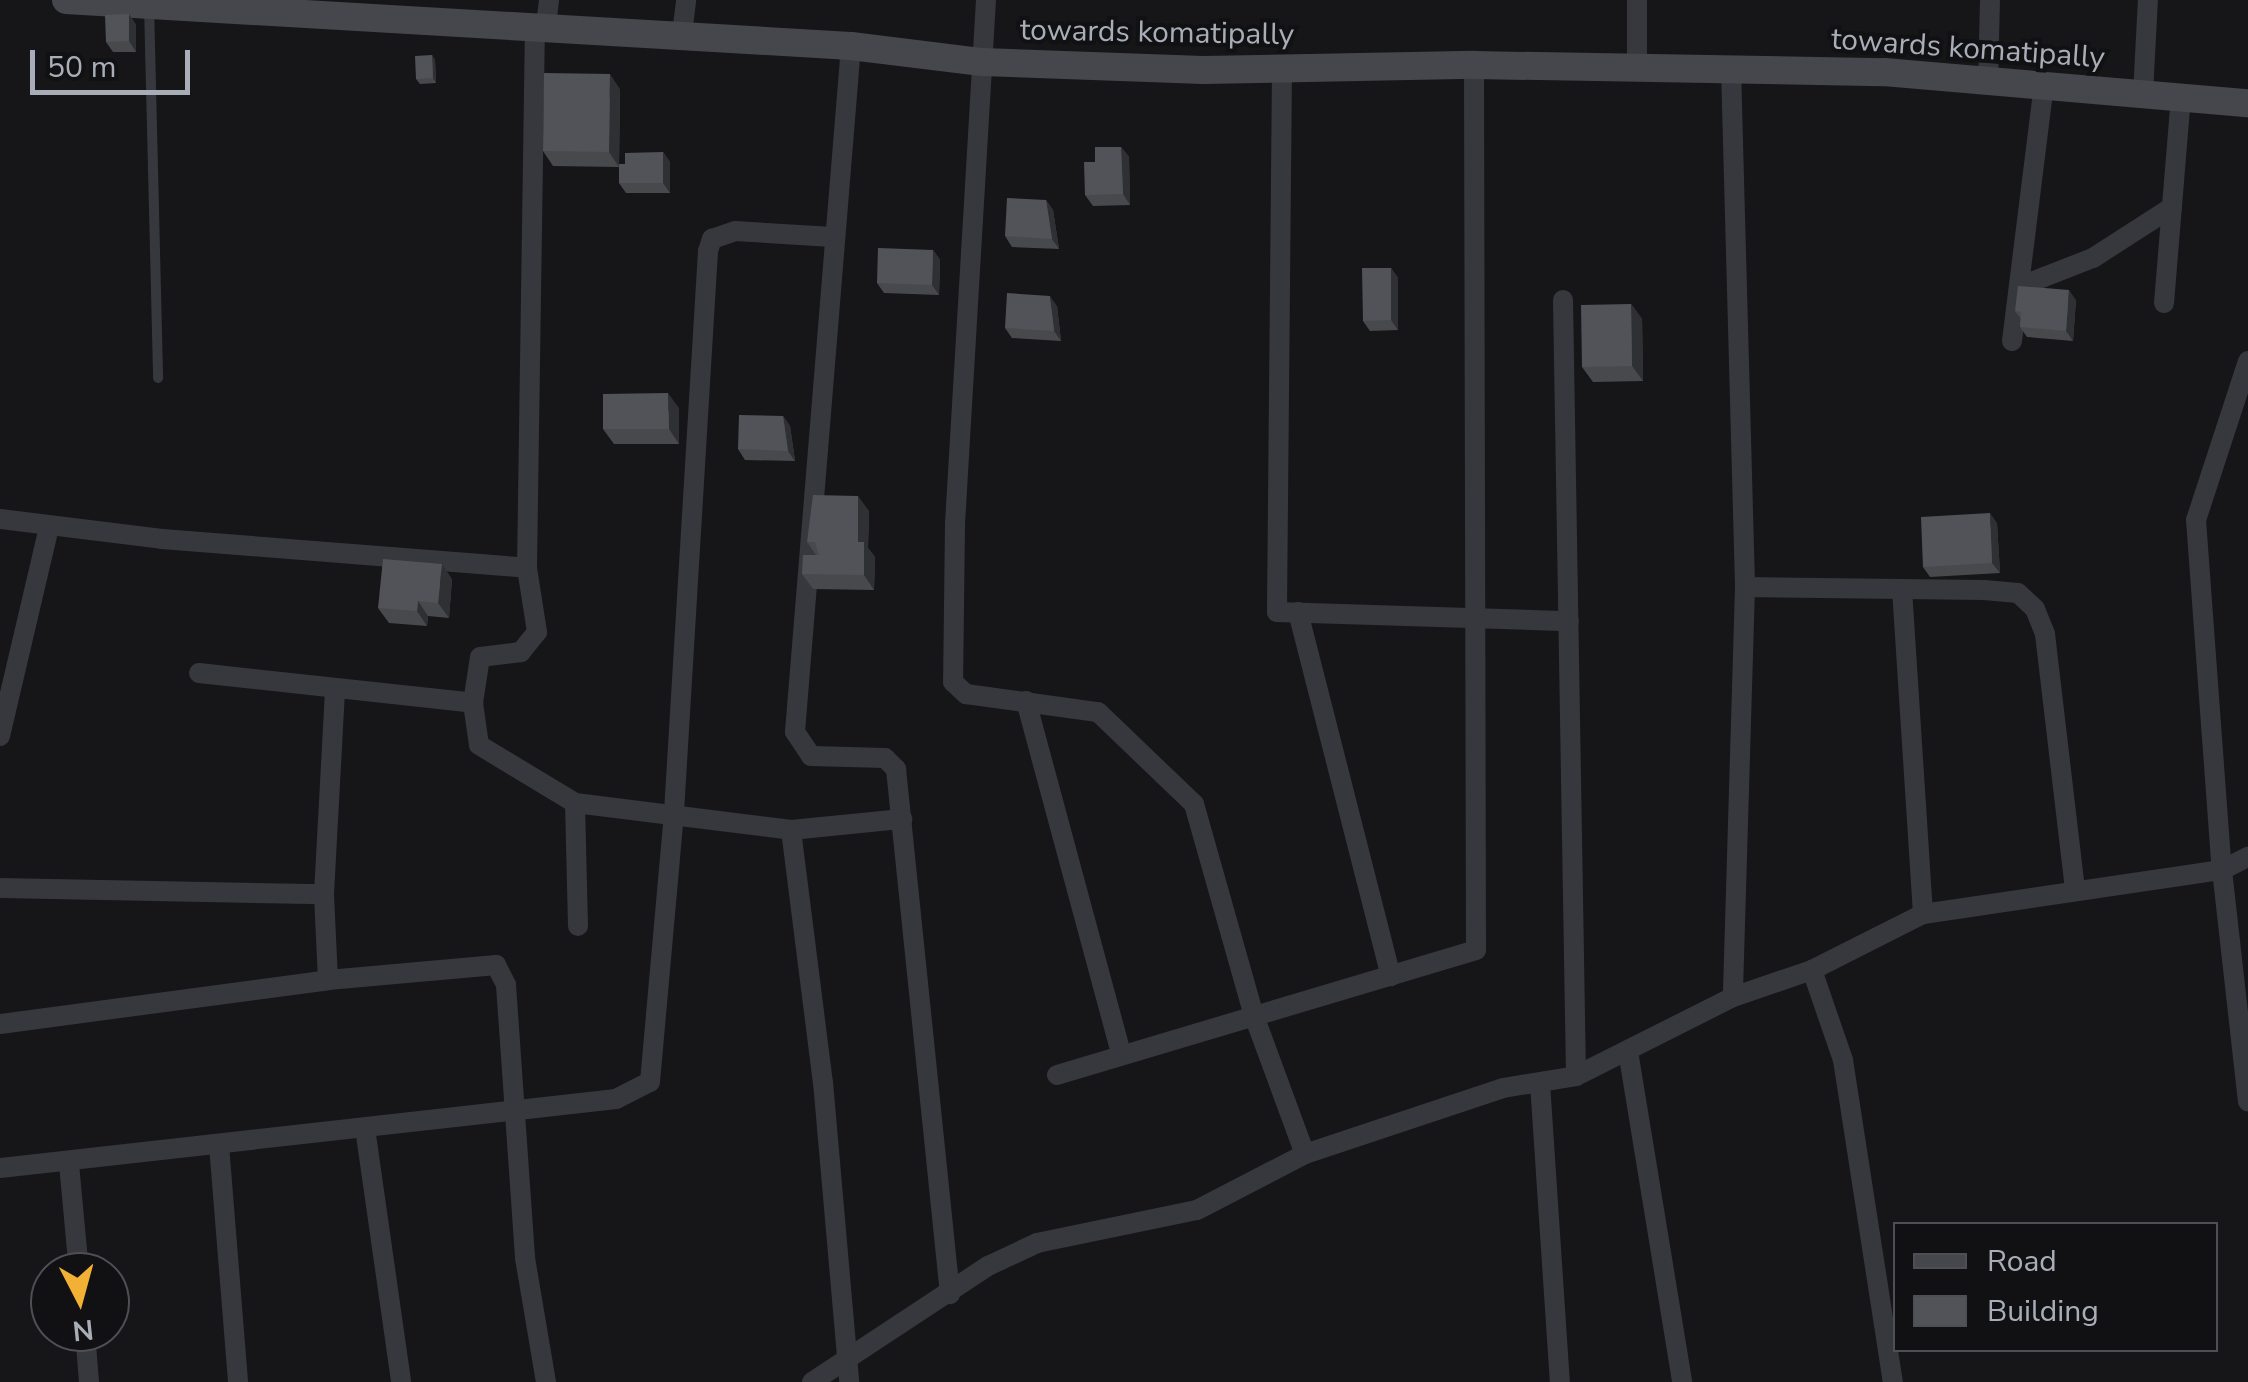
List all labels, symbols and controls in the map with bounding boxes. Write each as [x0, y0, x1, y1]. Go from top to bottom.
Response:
street label: towards komatipally [1020, 13, 1294, 53]
street label: towards komatipally [1830, 21, 2106, 77]
scale bar [35, 30, 195, 92]
text: 50 m [47, 47, 116, 88]
legend [1893, 1222, 2218, 1352]
text: Road [1987, 1241, 2057, 1282]
north arrow [30, 1252, 130, 1352]
text: Building [1987, 1291, 2099, 1332]
text: N [71, 1310, 95, 1350]

